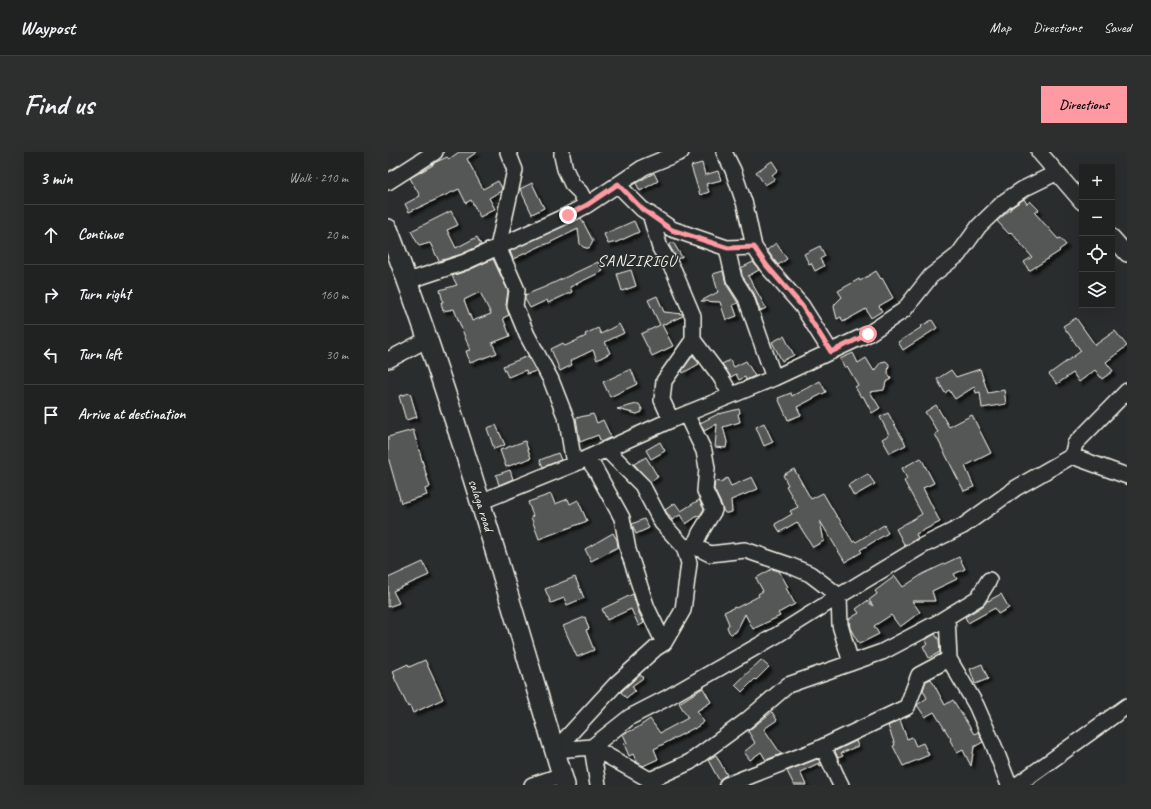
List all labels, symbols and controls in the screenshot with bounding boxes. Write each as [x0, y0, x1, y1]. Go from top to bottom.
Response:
text: Waypost [20, 16, 75, 40]
text: Map [990, 19, 1011, 36]
text: Directions [1033, 19, 1082, 36]
text: Saved [1104, 19, 1131, 36]
button: Directions [1041, 86, 1127, 123]
text: Find us [24, 87, 94, 122]
map controls [1079, 164, 1115, 308]
button: + [1079, 164, 1115, 200]
text: 3 min [40, 168, 73, 189]
text: Walk · 210 m [289, 170, 348, 186]
button: − [1079, 200, 1115, 236]
route end [559, 206, 577, 224]
icon: ahead [40, 224, 62, 246]
text: Continue [78, 225, 123, 244]
text: 20 m [326, 227, 348, 243]
button: locate [1079, 236, 1115, 272]
district label: SANZIRIGU [597, 251, 679, 271]
button: layers [1079, 272, 1115, 308]
icon: right [40, 284, 62, 306]
text: Turn right [78, 285, 131, 304]
text: 160 m [320, 287, 348, 303]
route start [859, 325, 877, 343]
icon: left [40, 344, 62, 366]
text: Turn left [78, 345, 121, 364]
text: 30 m [326, 347, 348, 363]
icon: arrive [40, 404, 62, 426]
text: Arrive at destination [78, 405, 185, 424]
street label: salaga road [465, 477, 498, 536]

